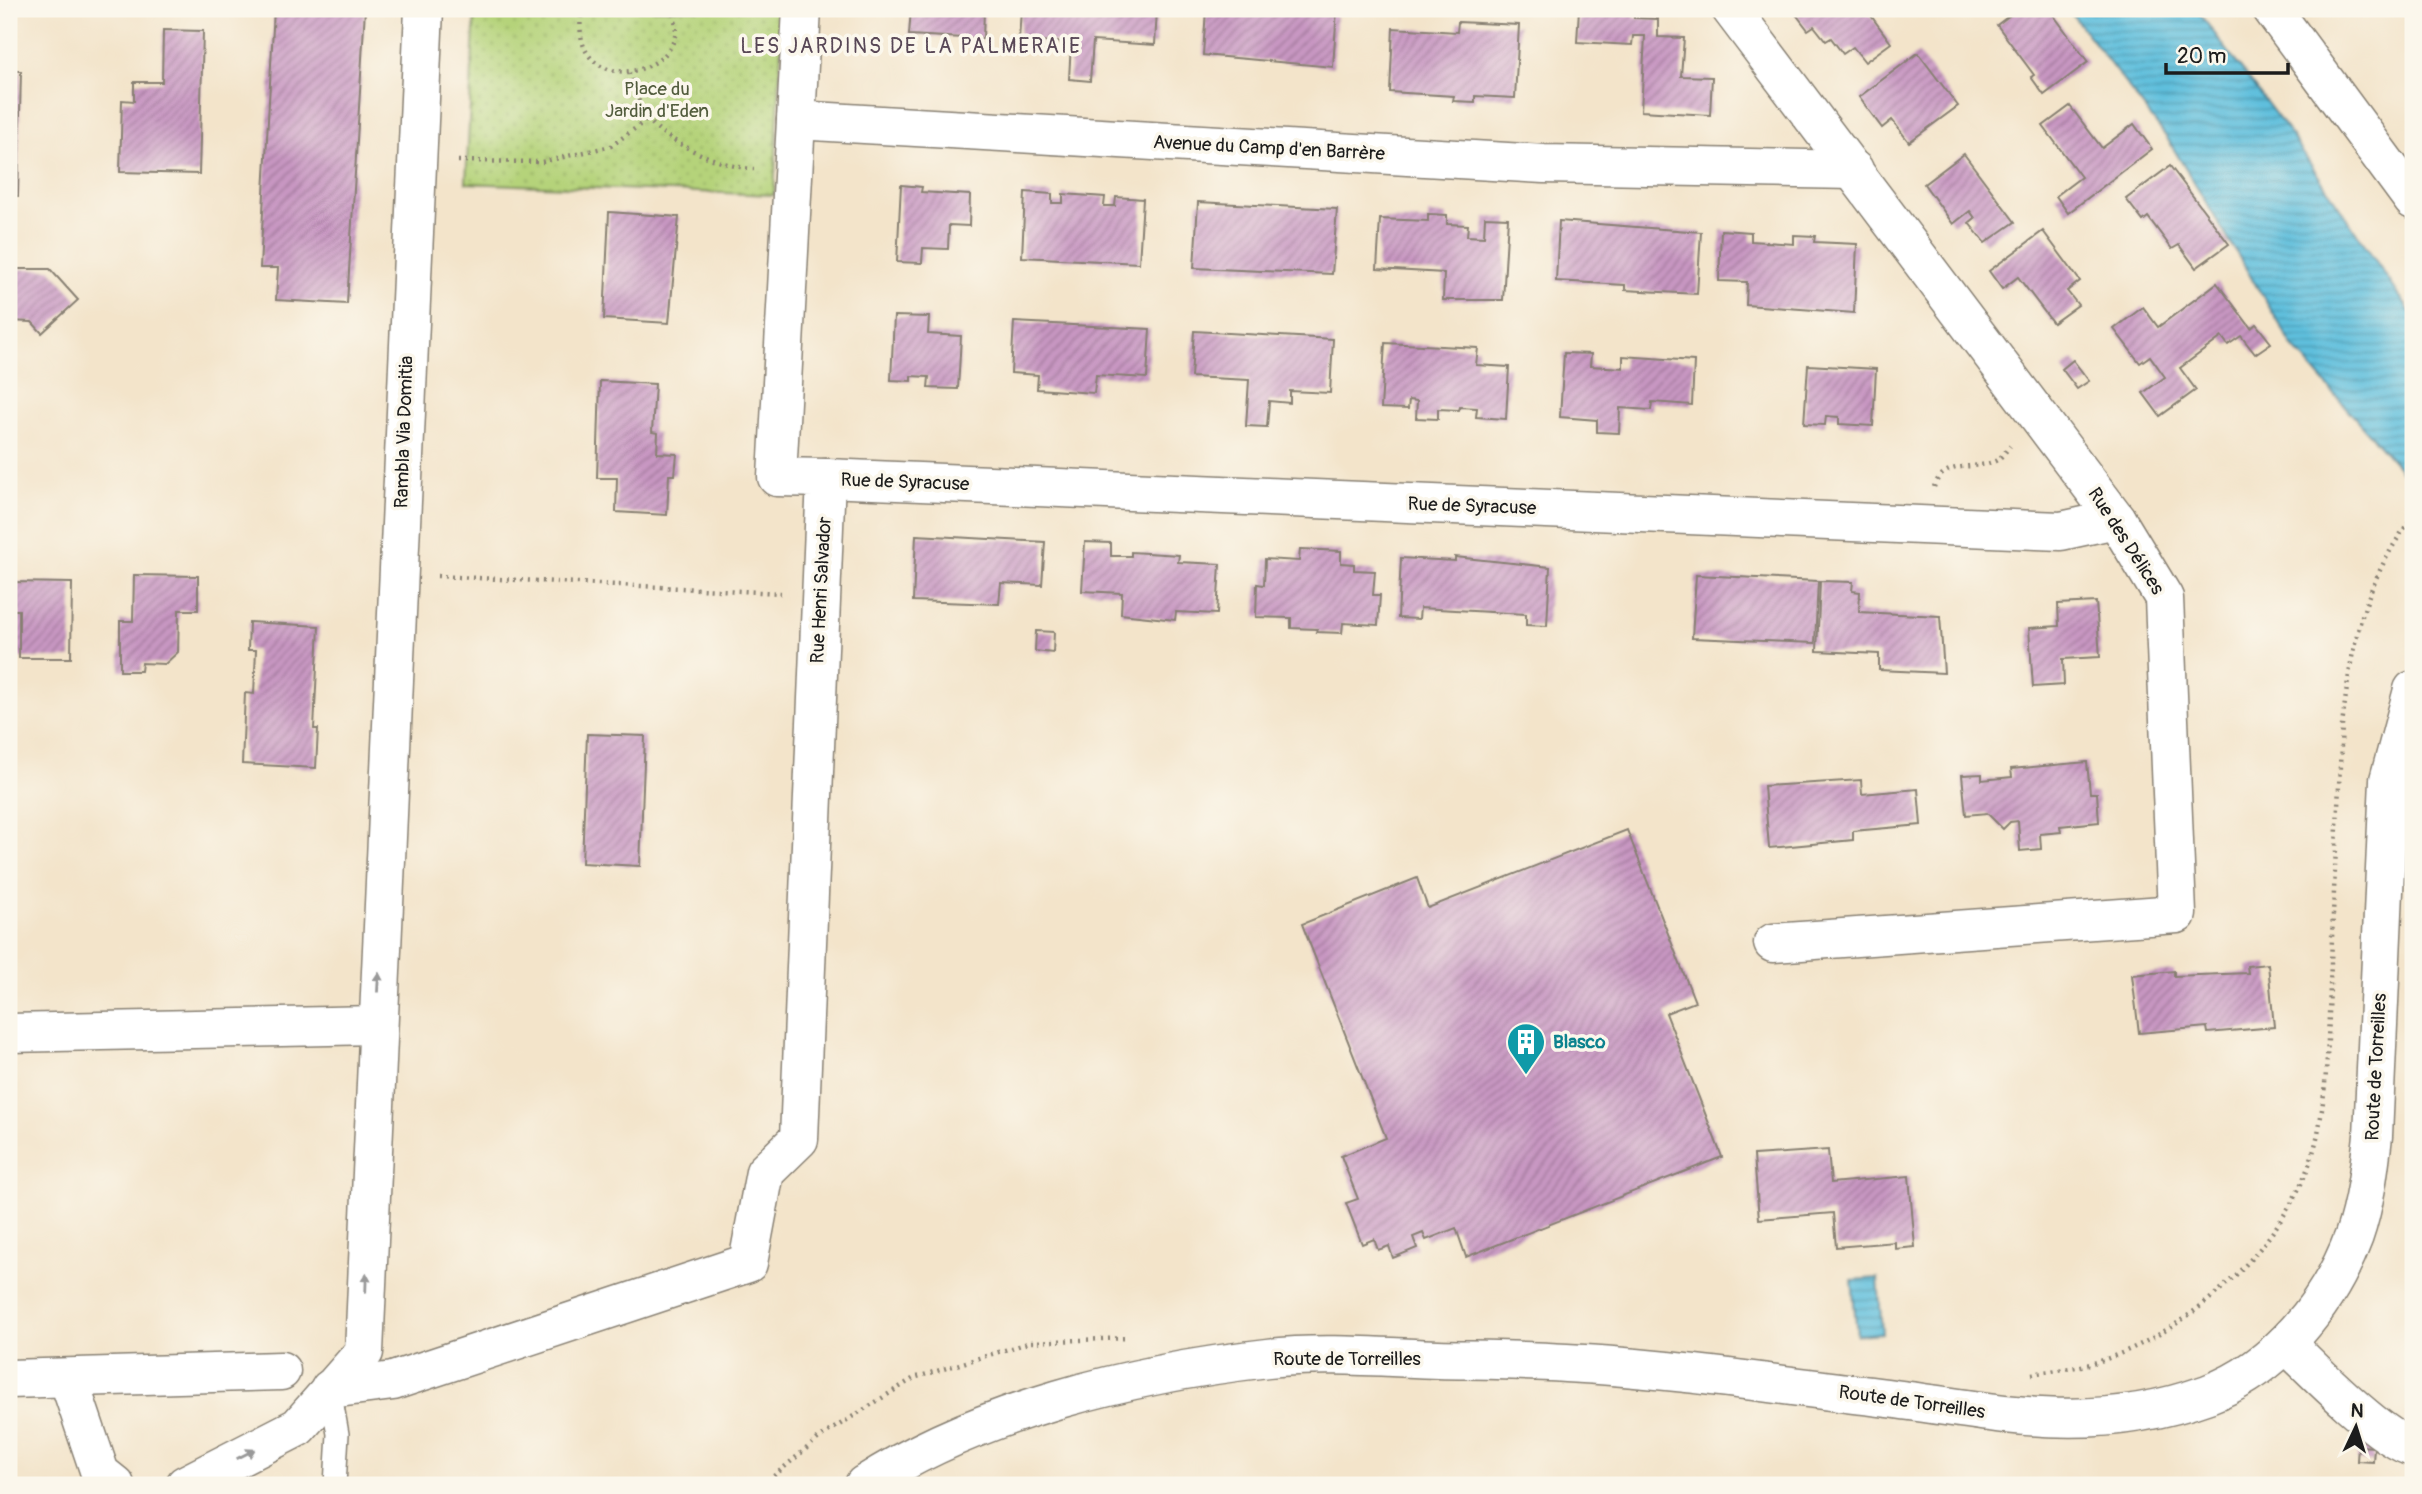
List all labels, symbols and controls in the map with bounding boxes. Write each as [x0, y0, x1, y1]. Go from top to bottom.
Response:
scale bar [2166, 32, 2289, 76]
district label: LES JARDINS DE LA PALMERAIE [740, 33, 1082, 60]
text: 20 m [2177, 43, 2226, 70]
park label: Place du Jardin d'Eden [605, 77, 709, 123]
street label: Avenue du Camp d'en Barrère [1153, 130, 1386, 166]
street label: Rambla Via Domitia [389, 355, 419, 509]
street label: Rue de Syracuse [840, 468, 970, 496]
street label: Rue des Délices [2082, 483, 2170, 600]
street label: Rue de Syracuse [1407, 492, 1537, 520]
street label: Rue Henri Salvador [805, 516, 837, 664]
one-way arrow [373, 971, 384, 993]
street label: Route de Torreilles [2360, 992, 2392, 1141]
building icon: Blasco [1505, 1021, 1547, 1076]
place label: Blasco [1553, 1030, 1606, 1054]
one-way arrow [361, 1272, 372, 1294]
street label: Route de Torreilles [1273, 1347, 1421, 1371]
street label: Route de Torreilles [1837, 1380, 1987, 1424]
north arrow [2320, 1392, 2390, 1462]
text: N [2350, 1399, 2365, 1423]
one-way arrow [236, 1448, 256, 1460]

